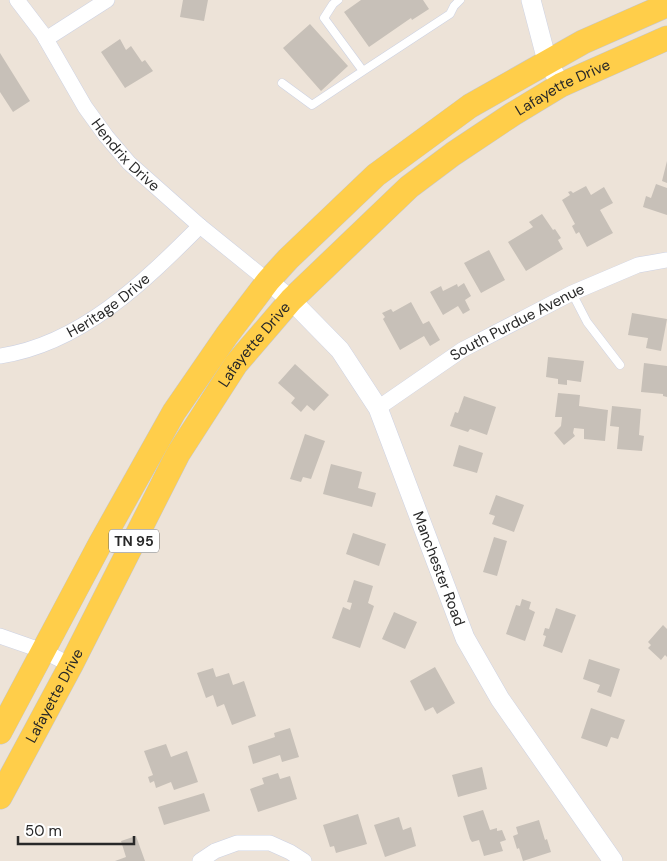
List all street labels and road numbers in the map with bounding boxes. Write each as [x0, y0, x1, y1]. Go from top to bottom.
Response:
street label: Lafayette Drive [512, 54, 613, 120]
street label: Hendrix Drive [87, 114, 164, 196]
street label: Heritage Drive [63, 269, 154, 342]
street label: South Purdue Avenue [446, 279, 587, 365]
street label: Lafayette Drive [214, 298, 295, 391]
street label: Manchester Road [408, 509, 470, 629]
road number: TN 95 [109, 530, 159, 552]
street label: Lafayette Drive [21, 645, 88, 746]

